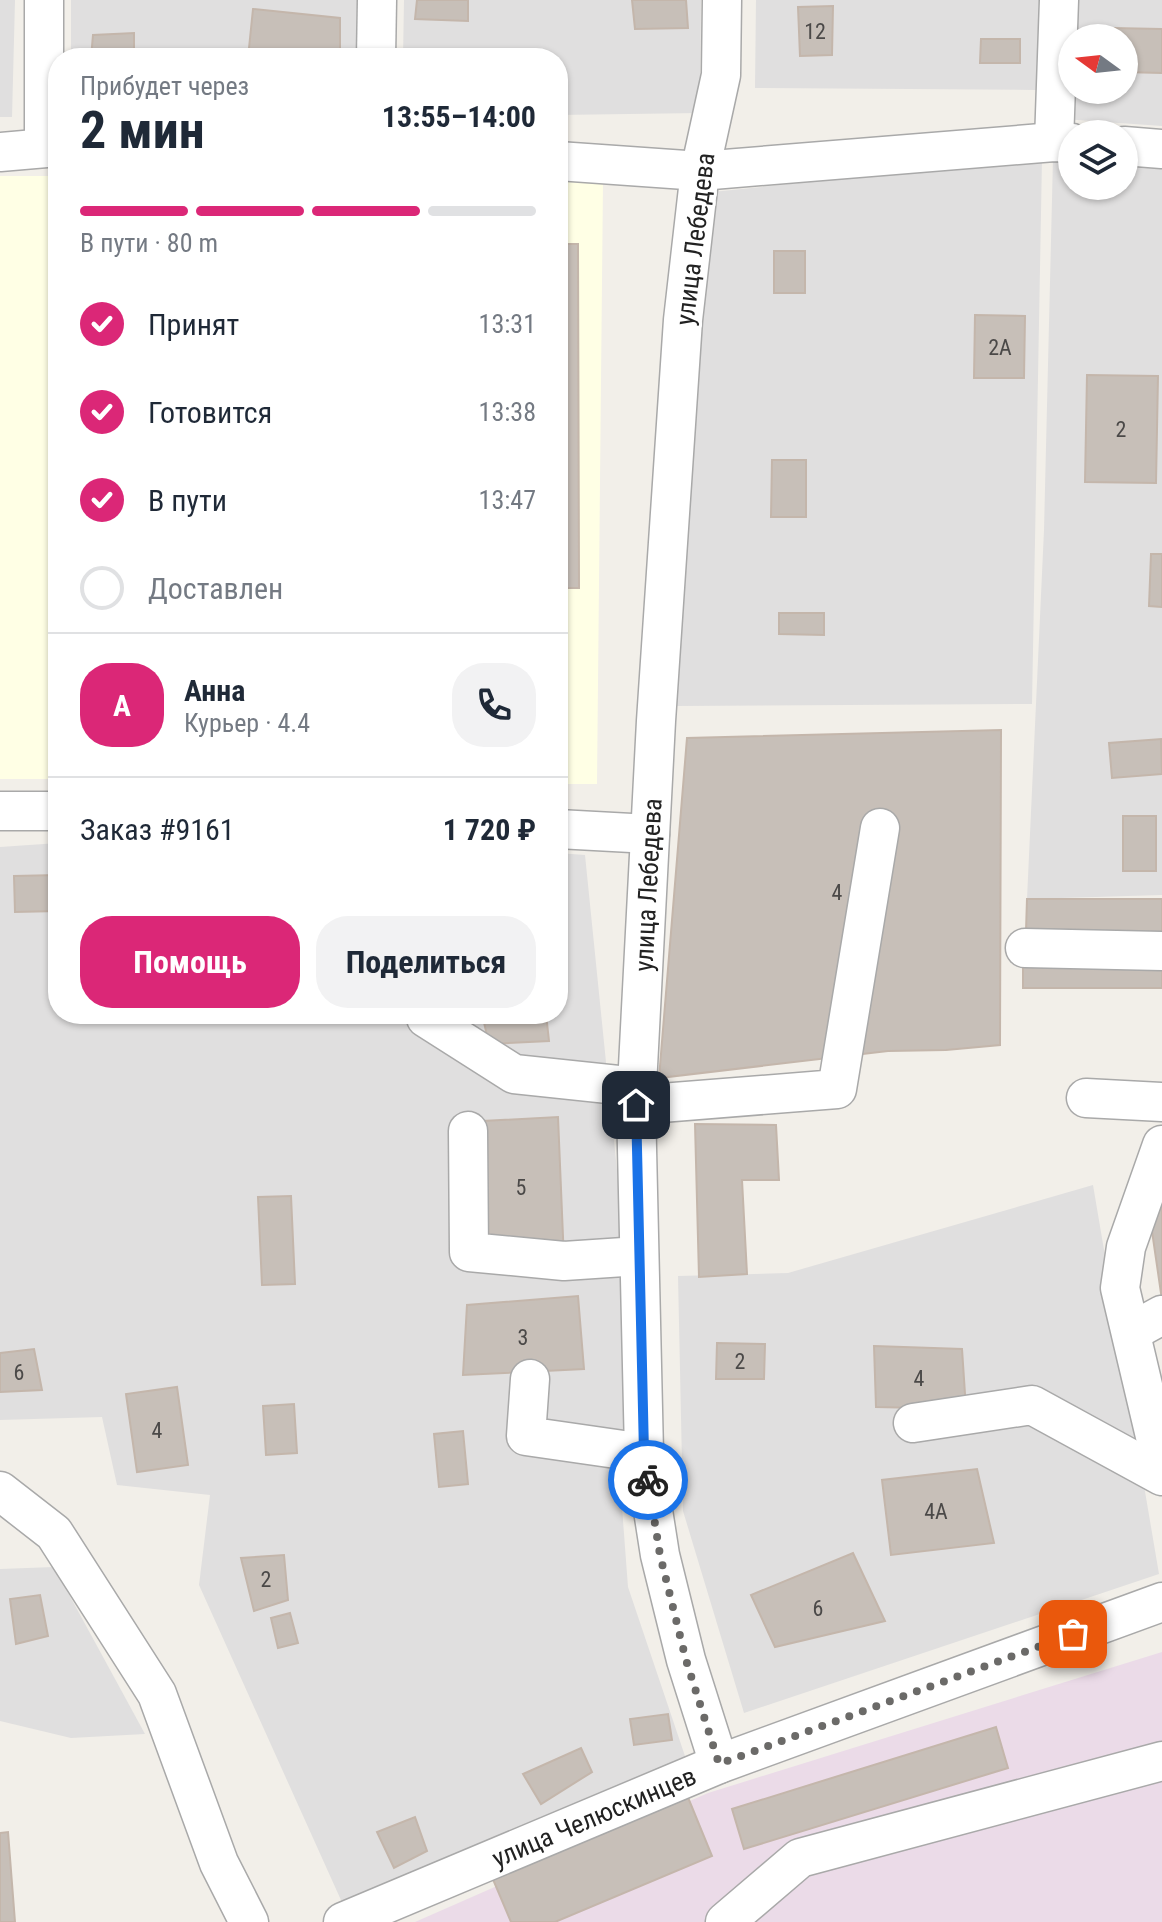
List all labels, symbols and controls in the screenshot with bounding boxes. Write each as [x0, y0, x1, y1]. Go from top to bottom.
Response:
house number: 12 [804, 19, 826, 44]
north arrow [1058, 24, 1138, 104]
map controls [1058, 24, 1138, 200]
text: Прибудет через [80, 71, 249, 101]
text: 13:55–14:00 [382, 99, 536, 134]
text: 2 мин [80, 100, 205, 161]
button: layers [1058, 120, 1138, 200]
street label: улица Лебедева [670, 151, 720, 327]
text: В пути · 80 m [80, 228, 218, 258]
icon: check [80, 302, 124, 346]
text: Принят [148, 307, 239, 342]
text: 13:31 [479, 309, 536, 339]
house number: 2А [988, 335, 1012, 360]
icon: check [80, 390, 124, 434]
text: Готовится [148, 395, 272, 430]
text: 13:38 [479, 397, 536, 427]
house number: 2 [1116, 417, 1126, 442]
icon: check [80, 478, 124, 522]
text: В пути [148, 483, 227, 518]
text: 13:47 [479, 485, 536, 515]
text: Доставлен [148, 571, 283, 606]
button: phone [452, 663, 536, 747]
text: Анна [184, 673, 245, 708]
text: А [113, 688, 131, 723]
text: Курьер · 4.4 [184, 708, 310, 738]
street label: улица Лебедева [628, 798, 668, 972]
text: Заказ #9161 [80, 812, 235, 847]
text: 1 720 ₽ [443, 812, 536, 847]
house number: 4 [832, 880, 843, 905]
button: Помощь [80, 916, 300, 1008]
button: Поделиться [316, 916, 536, 1008]
pin [602, 1071, 670, 1139]
icon: home [614, 1083, 658, 1127]
house number: 5 [516, 1175, 526, 1200]
house number: 3 [518, 1325, 528, 1350]
house number: 2 [735, 1349, 745, 1374]
house number: 6 [14, 1360, 24, 1385]
house number: 4 [914, 1366, 925, 1391]
house number: 4 [152, 1418, 163, 1443]
courier [608, 1440, 688, 1520]
icon: bike [626, 1458, 670, 1502]
house number: 4А [924, 1499, 948, 1524]
house number: 2 [261, 1567, 271, 1592]
house number: 6 [813, 1596, 823, 1621]
pin [1039, 1600, 1107, 1668]
icon: bag [1051, 1612, 1095, 1656]
street label: улица Челюскинцев [488, 1761, 700, 1873]

